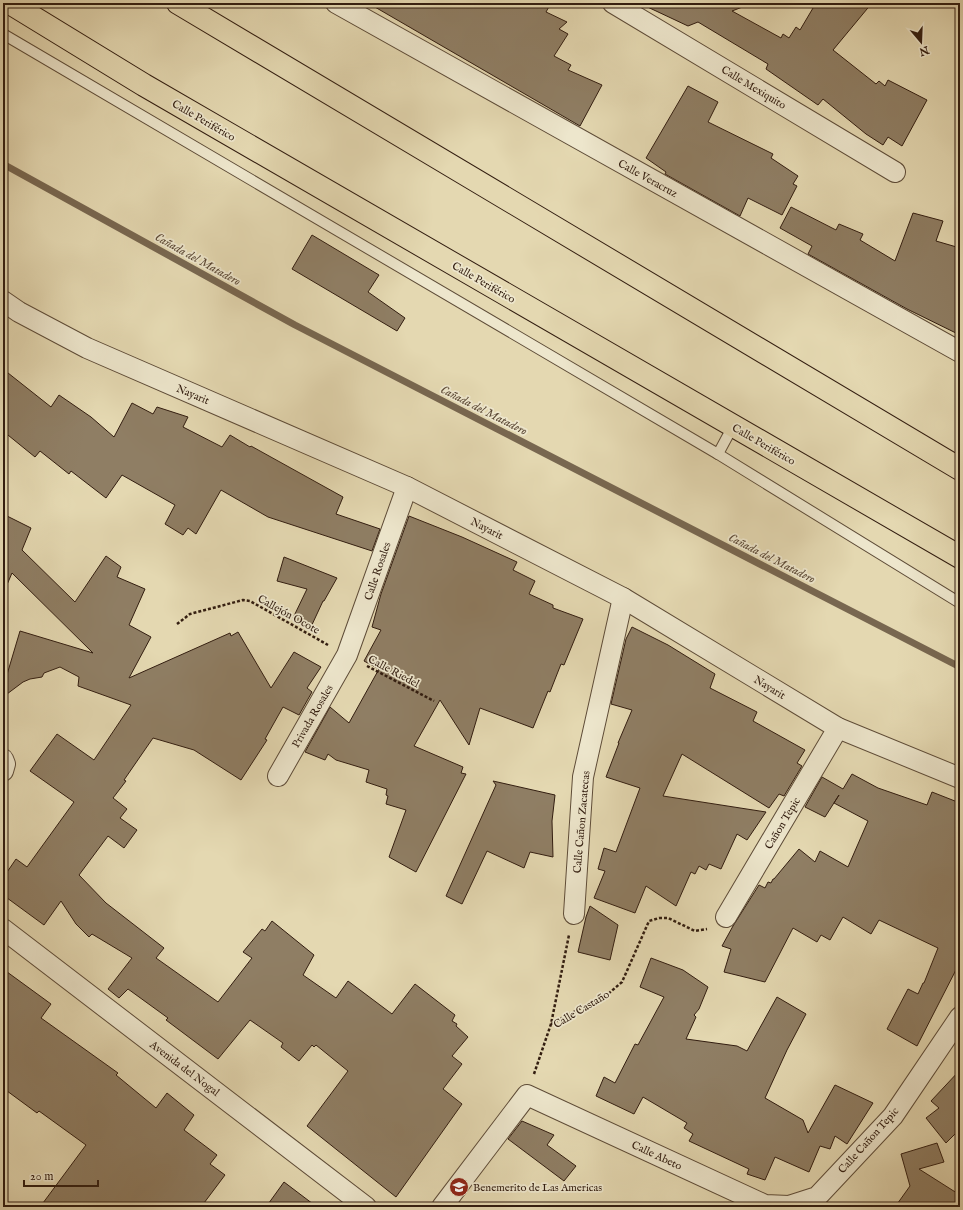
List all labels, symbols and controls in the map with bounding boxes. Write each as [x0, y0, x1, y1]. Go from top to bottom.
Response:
north arrow [901, 22, 941, 62]
text: N [917, 42, 932, 59]
street label: Calle Mexiquito [718, 63, 789, 113]
street label: Calle Periférico [169, 97, 238, 145]
street label: Calle Veracruz [615, 157, 680, 201]
water label: Cañada del Matadero [152, 230, 243, 289]
street label: Calle Periférico [449, 259, 518, 307]
street label: Nayarit [174, 382, 211, 408]
water label: Cañada del Matadero [438, 382, 530, 439]
street label: Calle Periférico [729, 421, 798, 469]
street label: Nayarit [468, 515, 505, 543]
water label: Cañada del Matadero [726, 530, 818, 587]
street label: Calle Rosales [361, 540, 395, 602]
street label: Callejón Ocote [255, 592, 322, 638]
street label: Calle Riedel [365, 653, 422, 691]
street label: Nayarit [751, 673, 788, 703]
street label: Privada Rosales [289, 682, 337, 751]
street label: Calle Cañon Zacatecas [571, 770, 593, 874]
street label: Cañon Tepic [762, 795, 804, 852]
street label: Calle Castaño [551, 988, 612, 1032]
street label: Avenida del Nogal [146, 1037, 222, 1100]
street label: Calle Cañon Tepic [835, 1104, 902, 1177]
street label: Calle Abeto [629, 1138, 684, 1174]
scale bar [24, 1162, 98, 1188]
text: 20 m [30, 1169, 53, 1184]
school or university icon: Benemerito de Las Americas [448, 1176, 470, 1198]
place label: Benemerito de Las Americas [473, 1181, 602, 1195]

